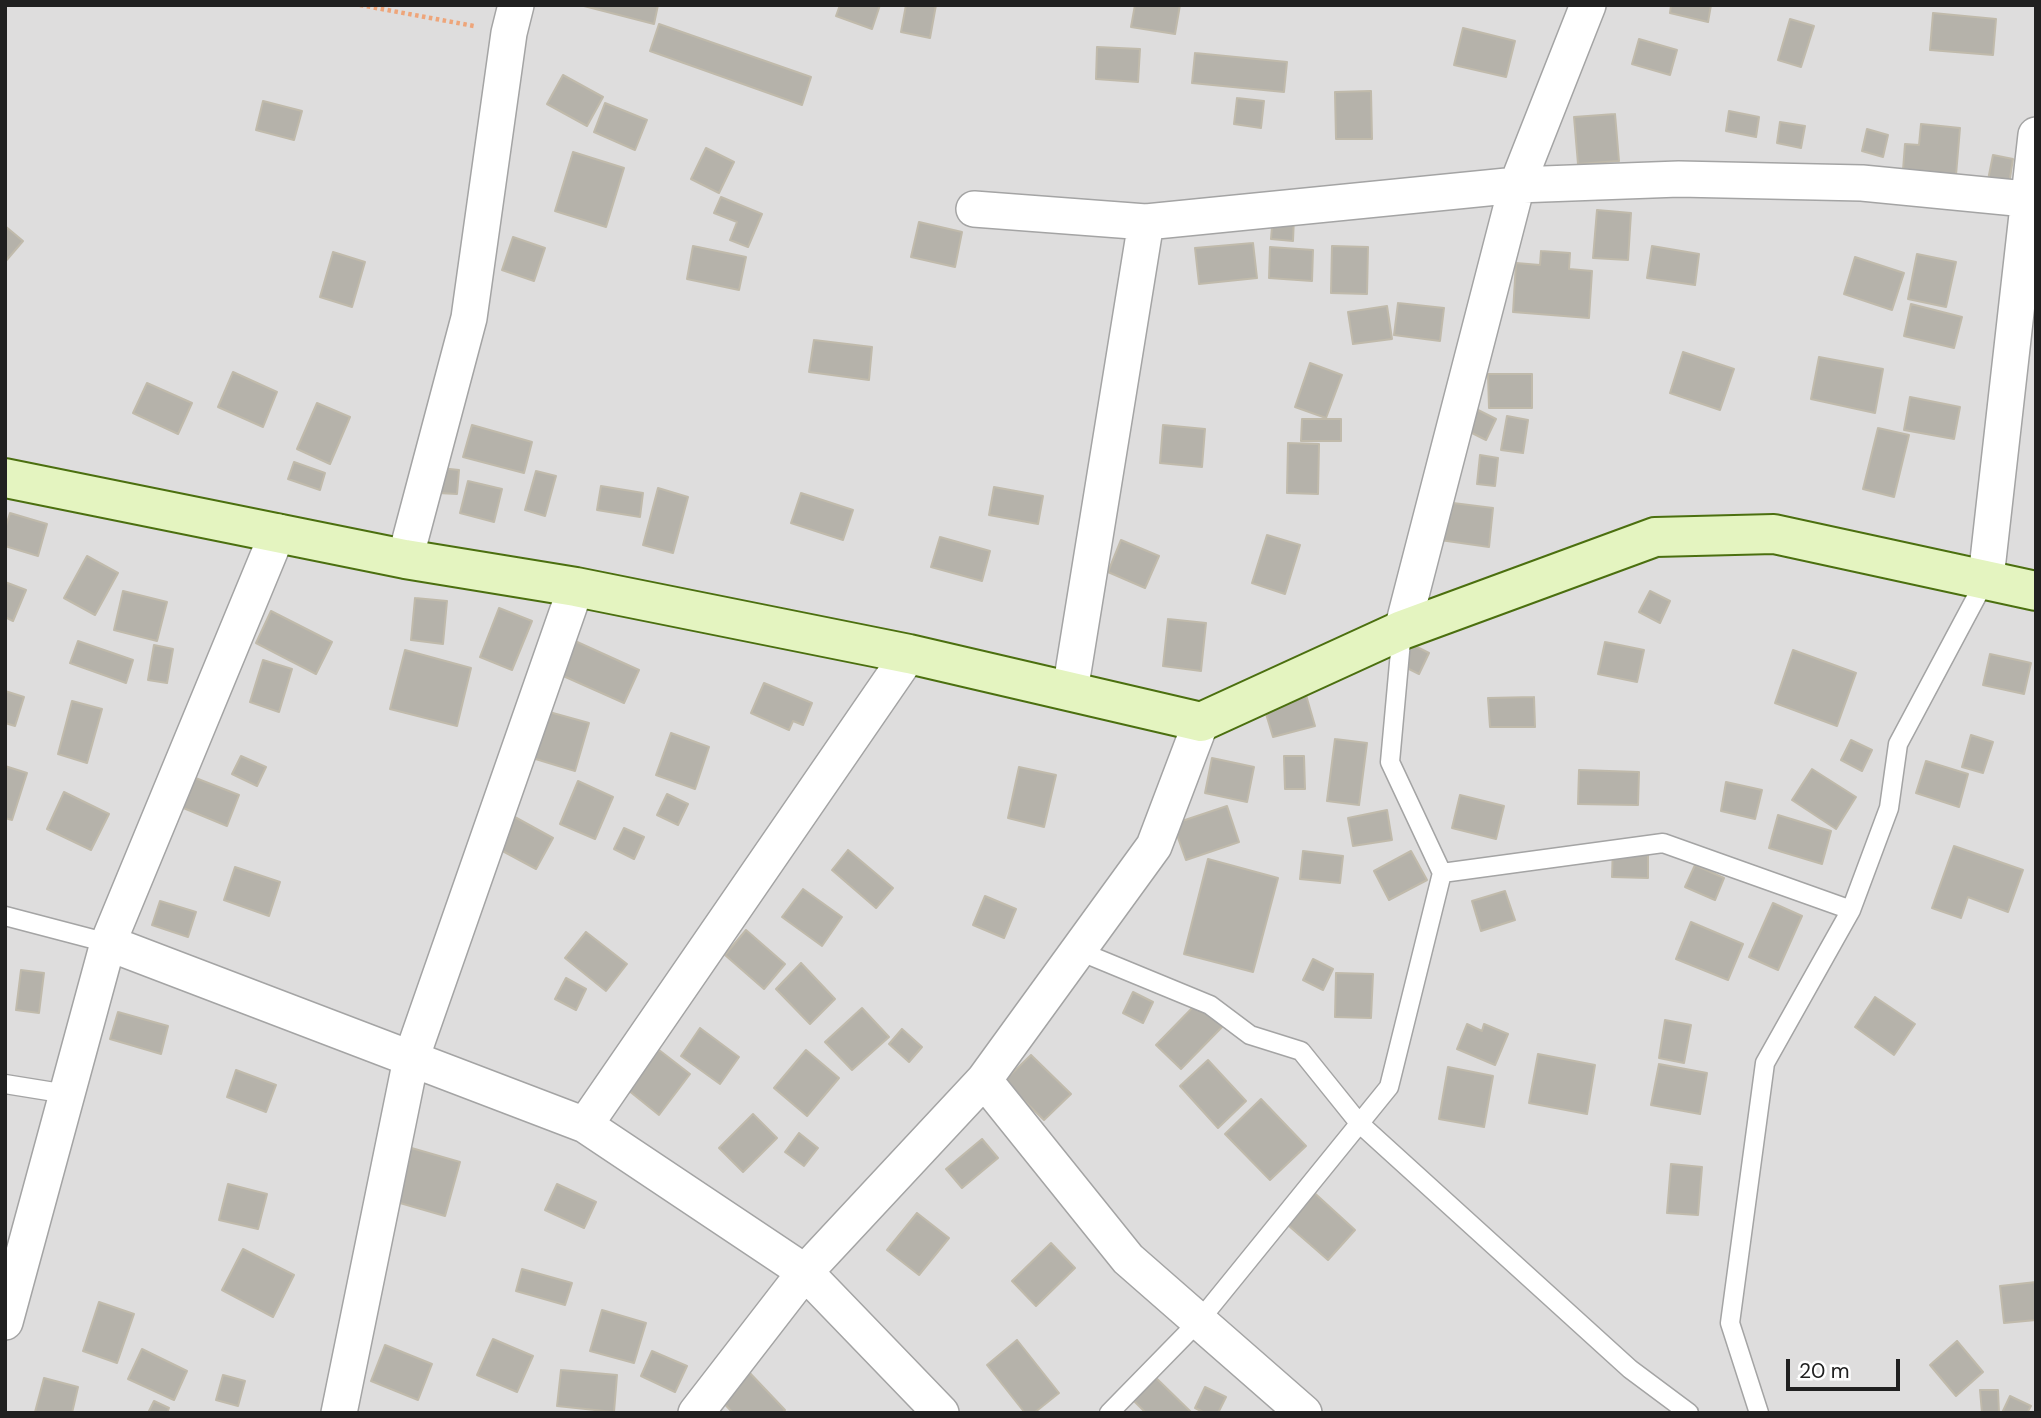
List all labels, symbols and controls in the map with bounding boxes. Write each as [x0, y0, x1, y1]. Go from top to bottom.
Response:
scale bar [1789, 1344, 1903, 1388]
text: 20 m [1799, 1357, 1850, 1385]

